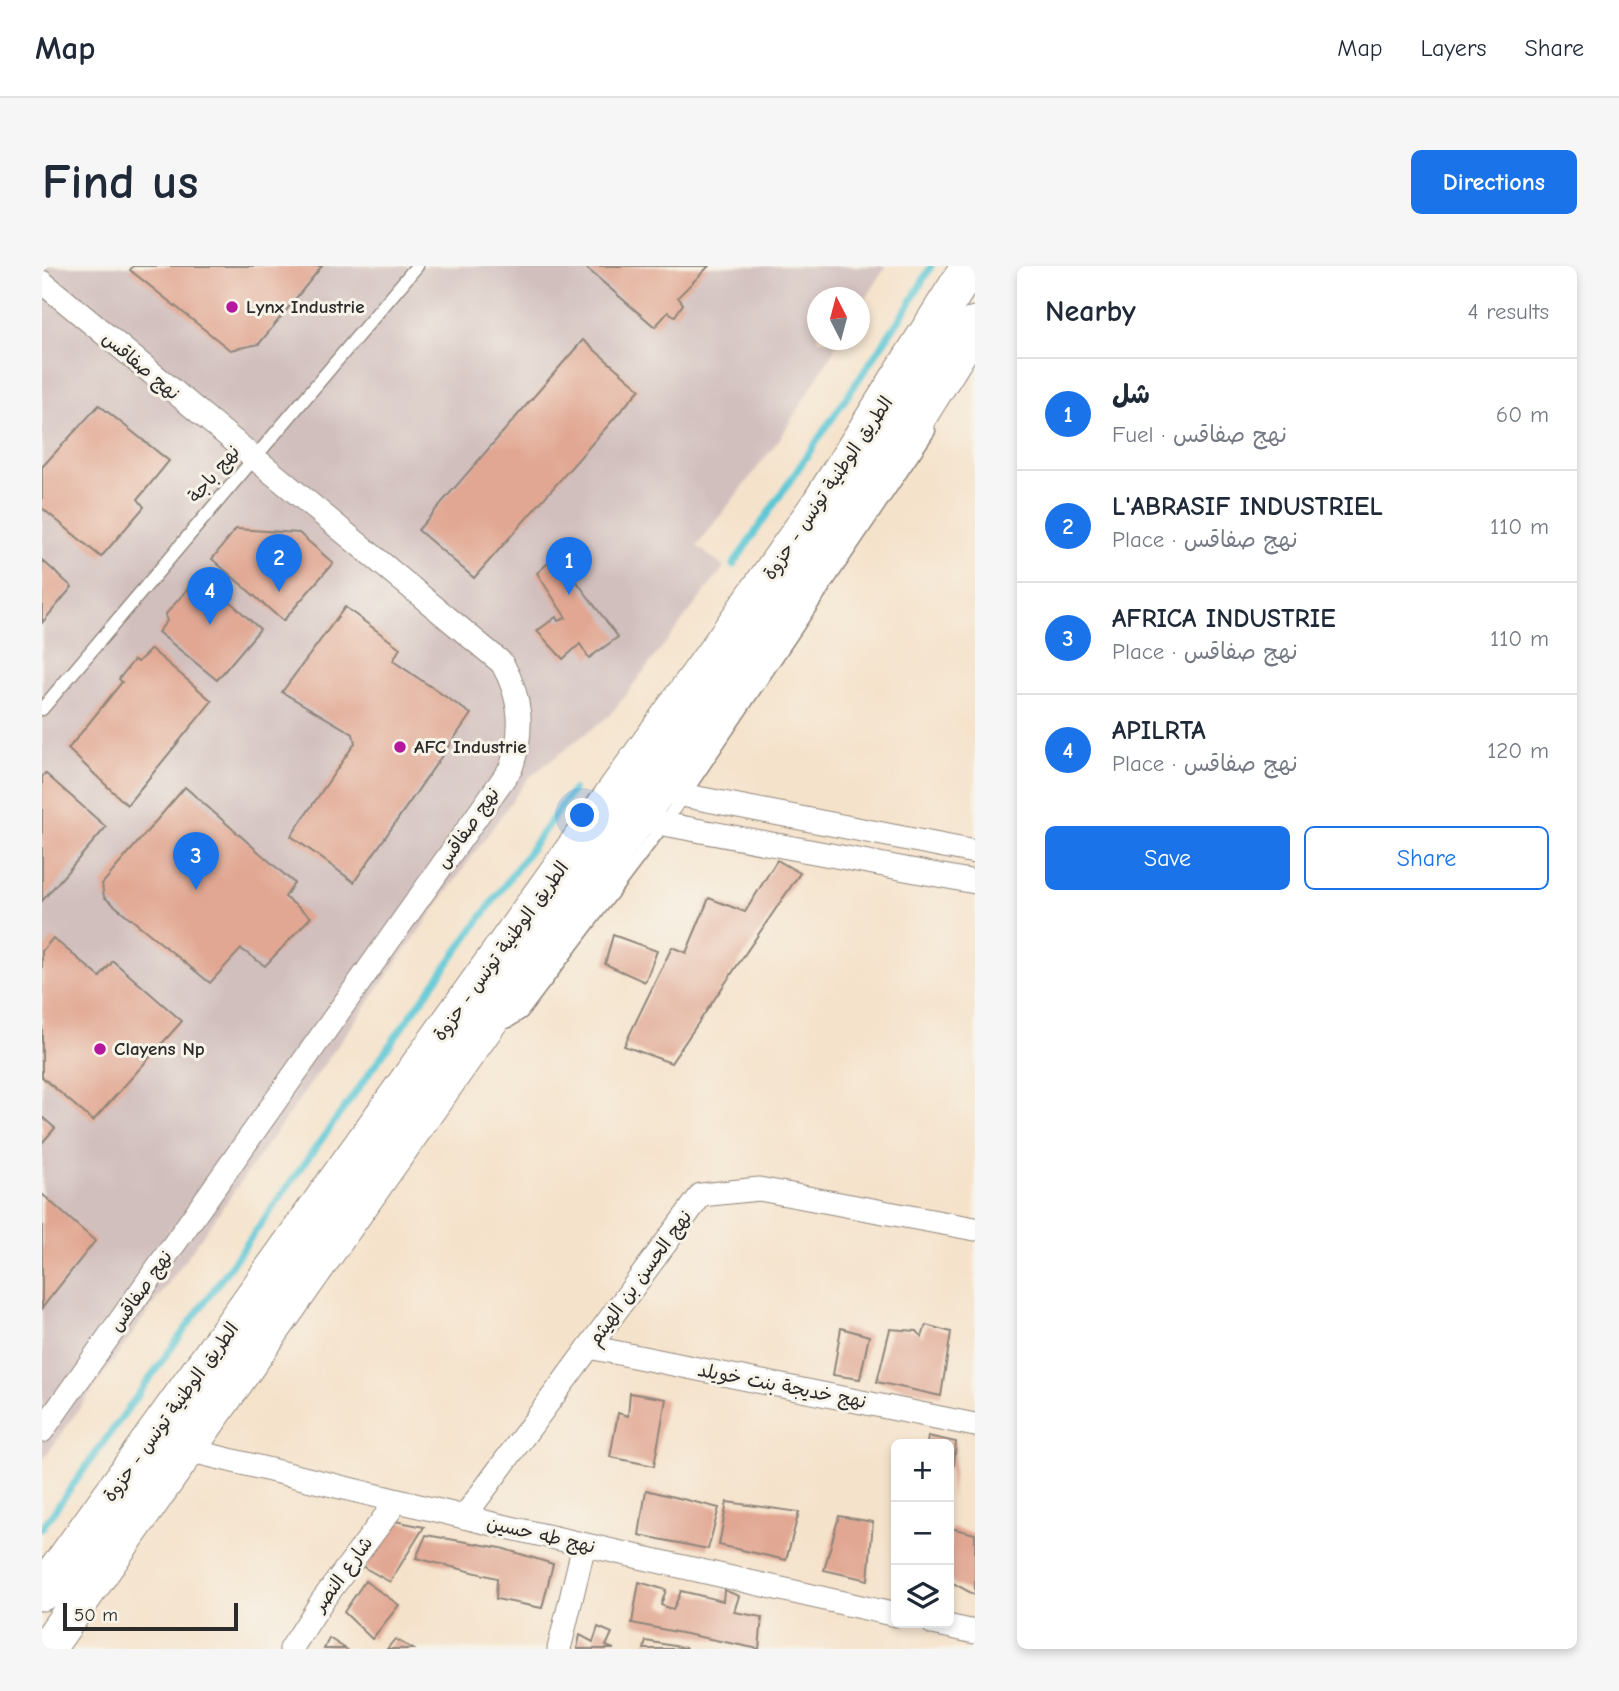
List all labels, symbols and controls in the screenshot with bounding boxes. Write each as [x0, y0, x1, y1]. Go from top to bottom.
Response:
text: Map [35, 29, 96, 67]
text: Map [1337, 34, 1383, 62]
text: Layers [1421, 34, 1486, 62]
text: Share [1524, 34, 1584, 62]
button: Directions [1411, 150, 1577, 214]
text: Find us [42, 154, 198, 210]
north arrow [807, 287, 870, 350]
text: Nearby [1045, 294, 1136, 329]
place label: Lynx Industrie [246, 296, 365, 318]
text: 4 results [1467, 298, 1549, 325]
marker: Lynx Industrie [224, 299, 240, 315]
street label: نهج صفاقس [97, 327, 184, 405]
text: شل [1112, 380, 1150, 410]
street label: الطريق الوطنية تونس - حزوة [758, 392, 898, 584]
text: 1 [1063, 401, 1073, 428]
text: 60 m [1496, 401, 1549, 428]
text: Fuel · نهج صفاقس [1112, 421, 1287, 448]
street label: نهج باجة [184, 441, 245, 508]
text: L'ABRASIF INDUSTRIEL [1112, 492, 1383, 522]
text: 2 [1062, 513, 1074, 540]
text: 110 m [1490, 513, 1549, 540]
text: Place · نهج صفاقس [1112, 526, 1298, 553]
pin: 2 [256, 534, 302, 592]
pin: 1 [546, 537, 592, 595]
pin: 4 [187, 567, 233, 625]
text: AFRICA INDUSTRIE [1112, 604, 1336, 634]
text: 3 [1062, 625, 1074, 652]
text: 110 m [1490, 625, 1549, 652]
text: Place · نهج صفاقس [1112, 638, 1298, 665]
text: APILRTA [1112, 716, 1206, 746]
place label: AFC Industrie [414, 736, 527, 758]
text: 4 [1063, 737, 1073, 764]
text: 120 m [1487, 737, 1549, 764]
marker: AFC Industrie [392, 739, 408, 755]
text: Place · نهج صفاقس [1112, 750, 1298, 777]
street label: نهج صفاقس [432, 783, 505, 873]
your location [565, 798, 599, 832]
button: Save [1045, 826, 1290, 890]
button: Share [1304, 826, 1549, 890]
pin: 3 [173, 832, 219, 890]
street label: الطريق الوطنية تونس - حزوة [429, 857, 574, 1045]
place label: Clayens Np [114, 1038, 205, 1060]
marker: Clayens Np [92, 1041, 108, 1057]
street label: نهج الحسن بن الهيثم [584, 1206, 699, 1352]
street label: نهج صفاقس [105, 1246, 178, 1336]
street label: الطريق الوطنية تونس - حزوة [99, 1318, 244, 1506]
street label: نهج خديجة بنت خويلد [696, 1359, 868, 1414]
map controls [891, 1439, 954, 1628]
button: + [891, 1439, 954, 1502]
button: − [891, 1502, 954, 1565]
street label: نهج طه حسين [484, 1512, 597, 1559]
street label: شارع النصر [307, 1532, 379, 1618]
button: layers [891, 1565, 954, 1628]
scale bar [63, 1600, 238, 1632]
text: 50 m [74, 1604, 118, 1626]

